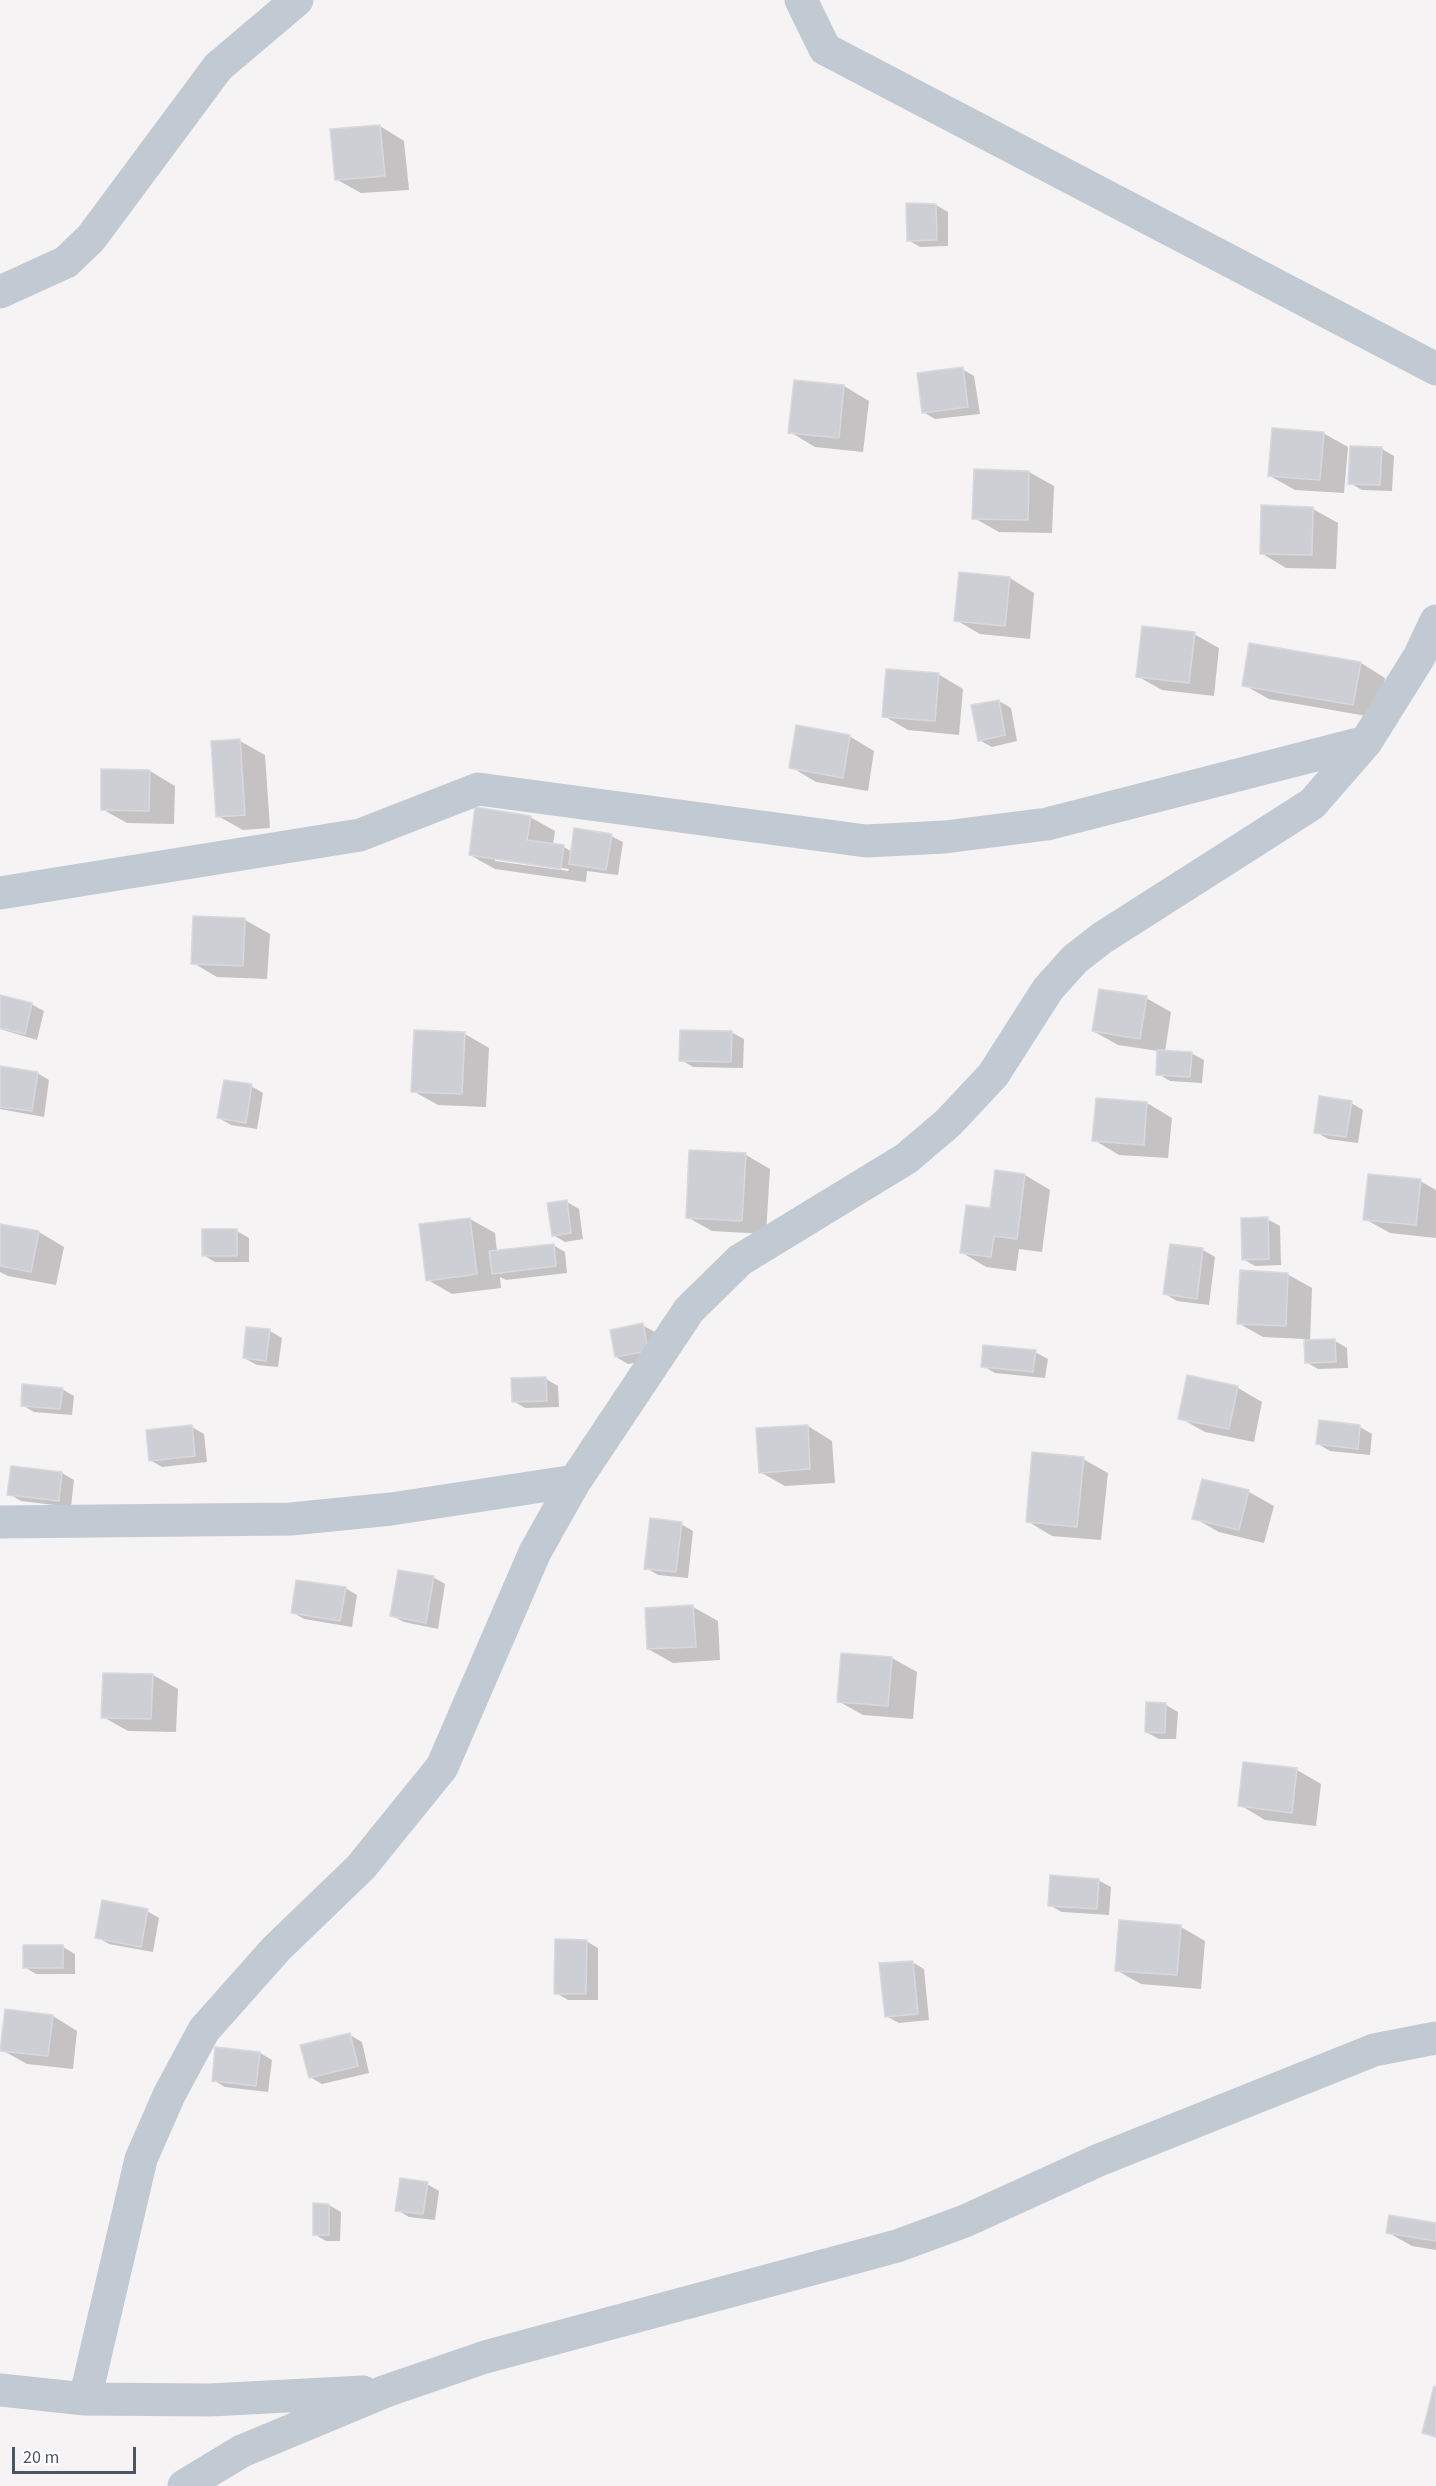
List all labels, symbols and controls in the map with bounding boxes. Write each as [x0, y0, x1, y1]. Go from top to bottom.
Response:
scale bar [15, 2435, 140, 2473]
text: 20 m [23, 2445, 59, 2470]

